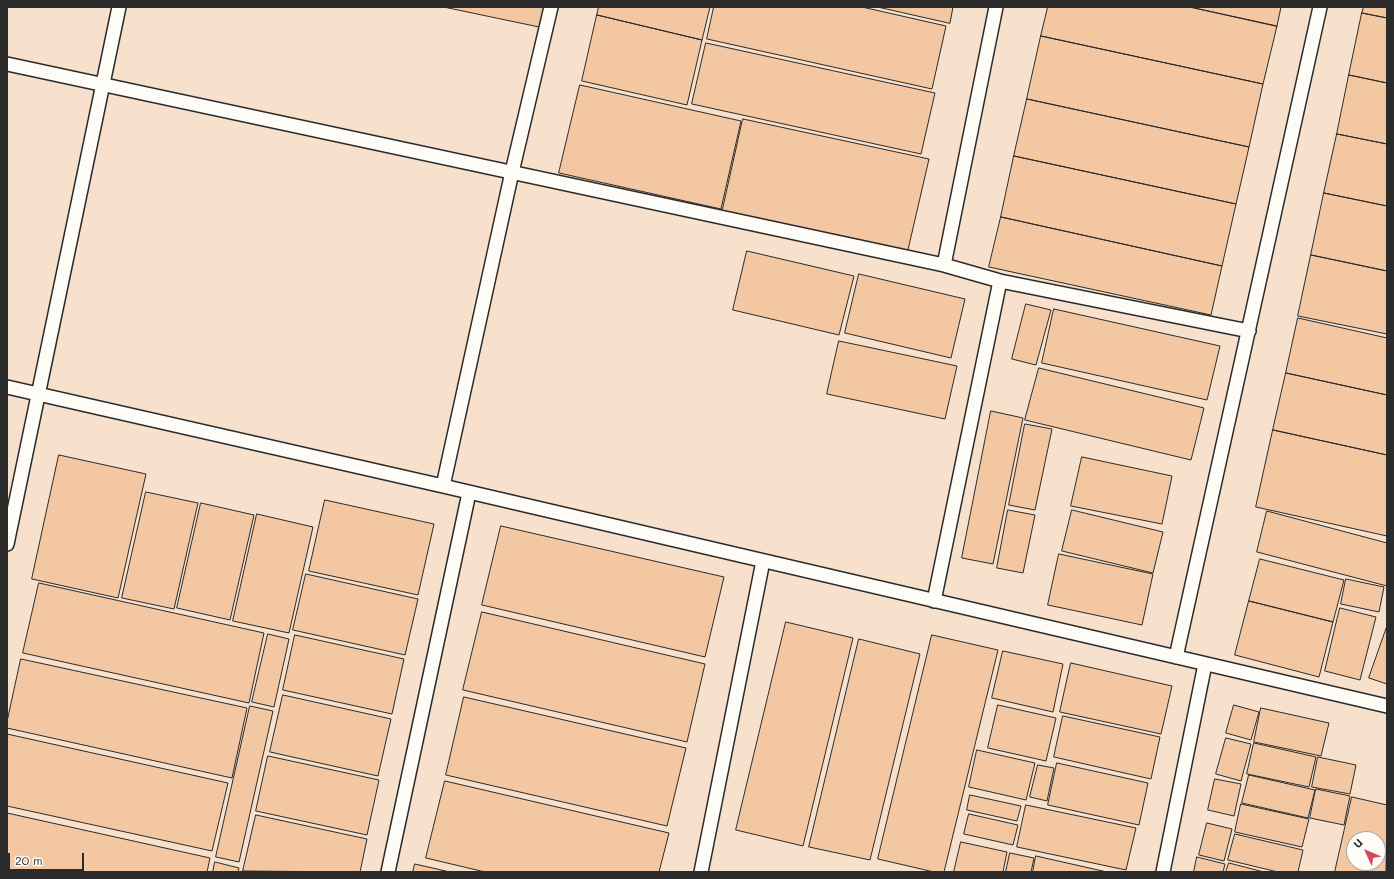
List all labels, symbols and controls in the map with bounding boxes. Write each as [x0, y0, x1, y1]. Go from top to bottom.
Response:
north arrow [1346, 831, 1386, 871]
text: U [1350, 835, 1366, 851]
scale bar [10, 845, 86, 871]
text: 20 m [15, 852, 43, 868]

